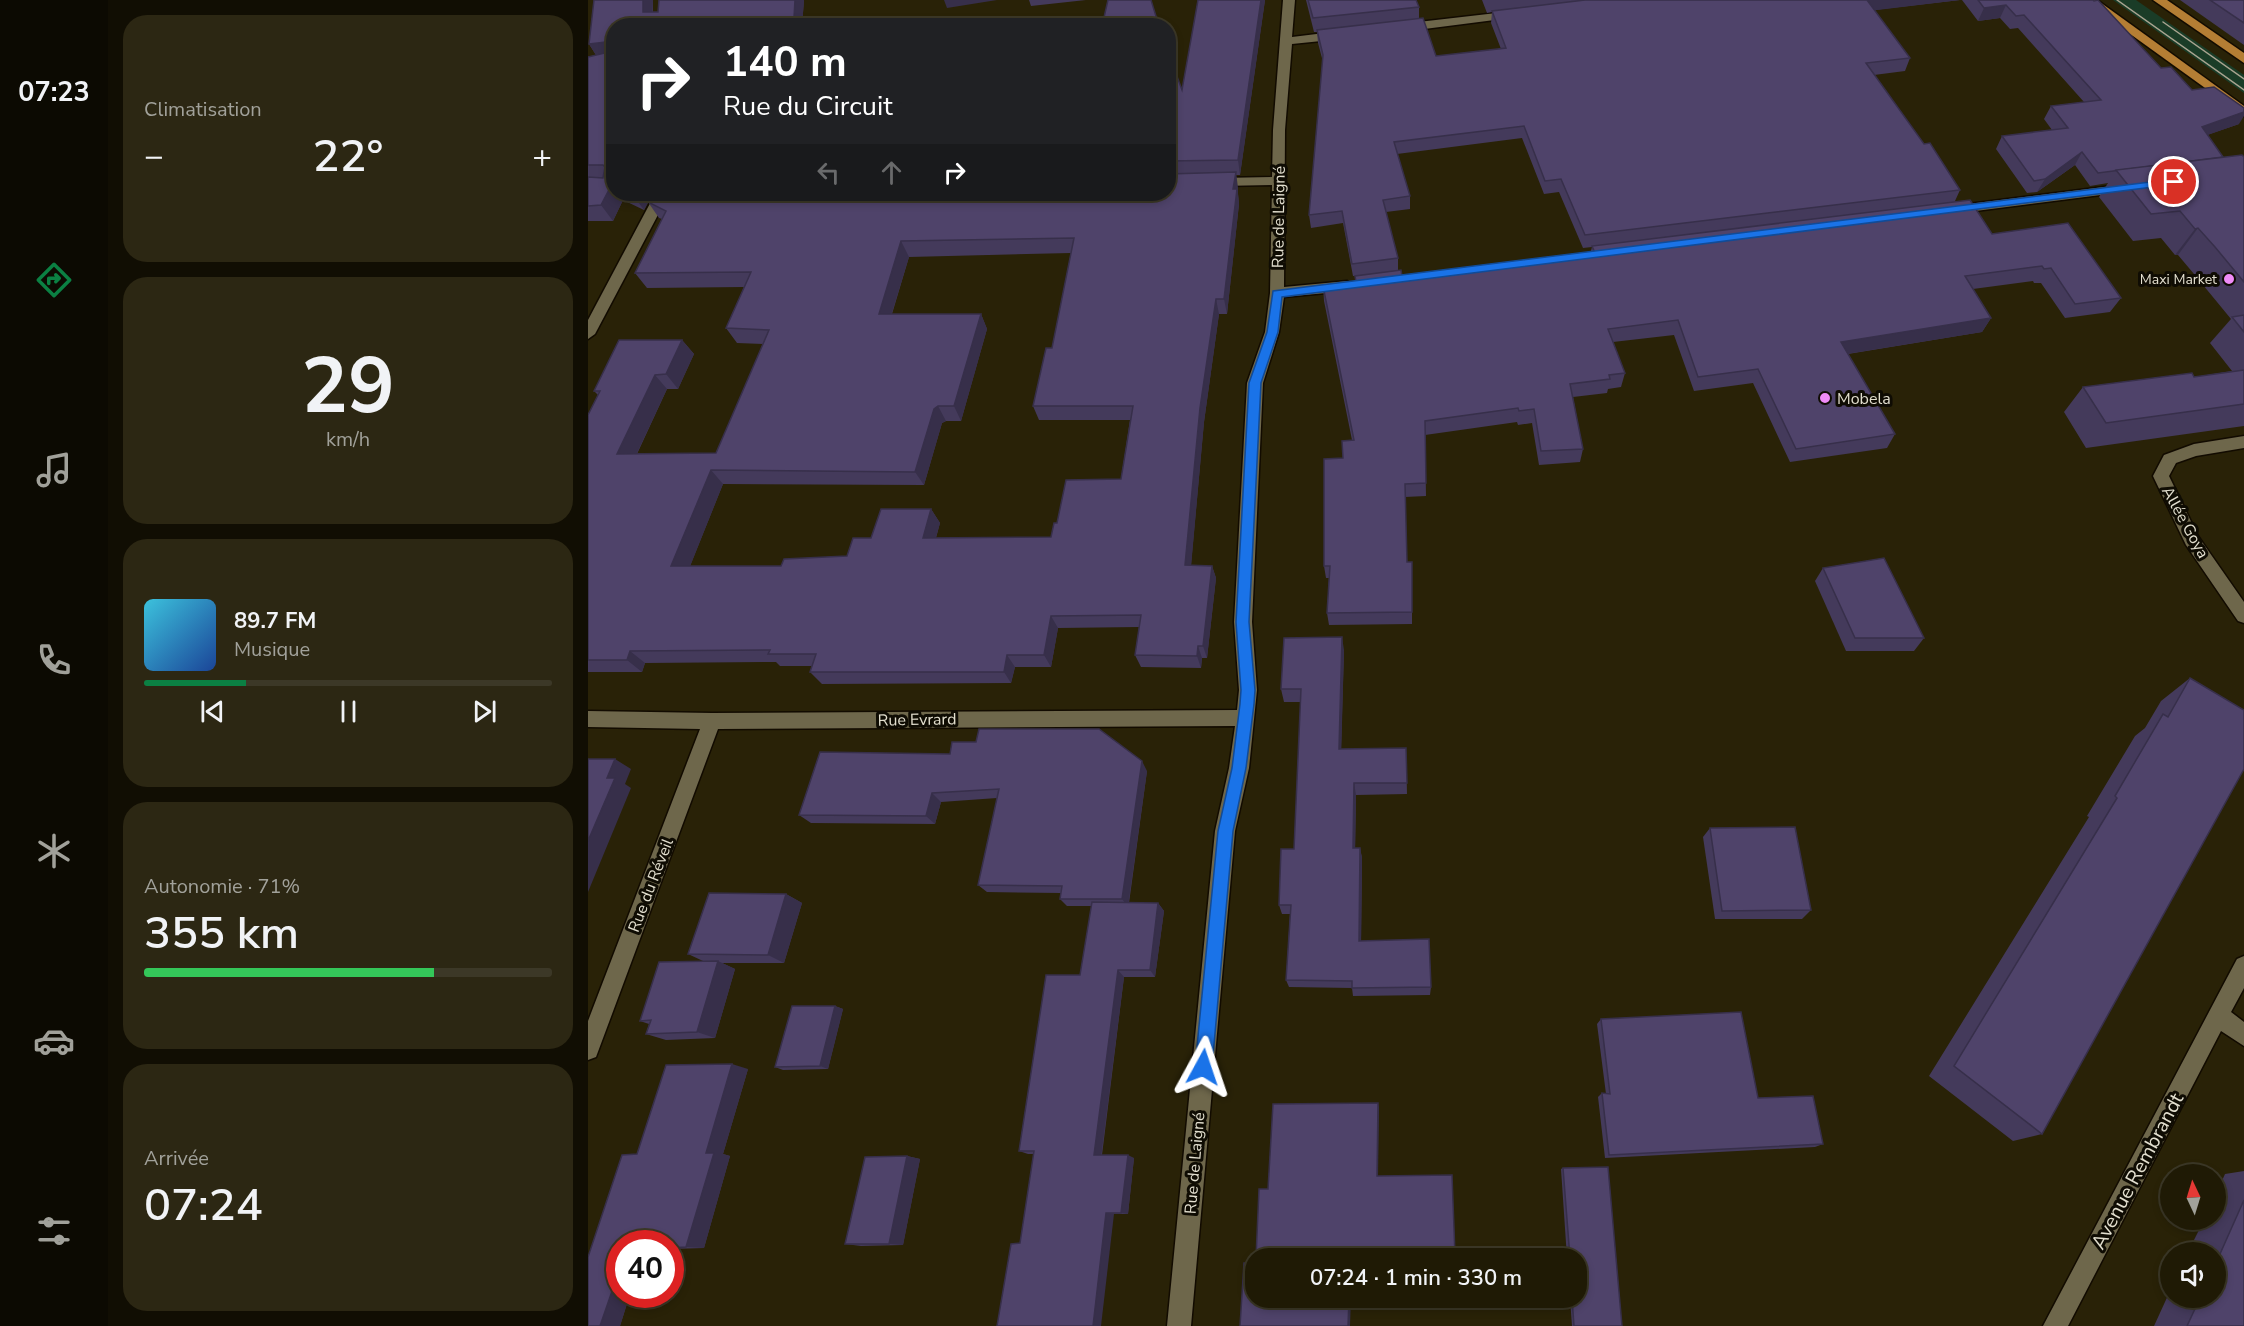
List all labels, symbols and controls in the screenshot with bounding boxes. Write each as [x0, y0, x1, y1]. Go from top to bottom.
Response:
text: 140 m [723, 34, 847, 91]
icon: right [624, 42, 702, 120]
text: 07:23 [18, 74, 90, 111]
text: Rue du Circuit [723, 88, 893, 125]
text: Climatisation [144, 96, 262, 123]
text: 22° [313, 126, 383, 187]
text: − [144, 134, 164, 179]
text: + [532, 134, 552, 179]
icon: left [812, 156, 845, 189]
icon: ahead [875, 156, 908, 189]
icon: right [938, 156, 971, 189]
pin [2148, 156, 2199, 207]
icon: arrive [2157, 165, 2190, 198]
street label: Rue de Laigné [1267, 166, 1291, 268]
icon: directions [33, 259, 75, 301]
place label: Maxi Market [2140, 270, 2217, 289]
marker: Maxi Market [2222, 272, 2236, 286]
text: 29 [301, 333, 395, 440]
place label: Mobela [1837, 388, 1891, 410]
marker: Mobela [1818, 391, 1832, 405]
text: km/h [326, 426, 370, 453]
icon: music [33, 449, 75, 491]
street label: Allée Goya [2156, 483, 2214, 562]
text: 89.7 FM [234, 606, 316, 636]
text: Musique [234, 636, 310, 663]
icon: phone [33, 639, 75, 681]
icon: previous [196, 695, 229, 728]
icon: pause [332, 695, 365, 728]
icon: next [468, 695, 501, 728]
street label: Rue Evrard [877, 708, 957, 732]
icon: climate [33, 830, 75, 872]
street label: Rue du Réveil [623, 835, 679, 935]
text: Autonomie · 71% [144, 873, 300, 900]
text: 355 km [144, 903, 299, 964]
icon: car [33, 1020, 75, 1062]
position arrow [1171, 1035, 1235, 1099]
street label: Avenue Rembrandt [2085, 1087, 2191, 1254]
street label: Rue de Laigné [1180, 1111, 1210, 1215]
text: Arrivée [144, 1145, 209, 1172]
north arrow [2160, 1164, 2226, 1230]
map controls [2160, 1164, 2226, 1308]
text: 07:24 [144, 1175, 263, 1236]
icon: filters [33, 1210, 75, 1252]
speed limit sign: 40 [606, 1230, 684, 1308]
button: sound [2160, 1242, 2226, 1308]
text: 07:24 · 1 min · 330 m [1310, 1263, 1522, 1293]

